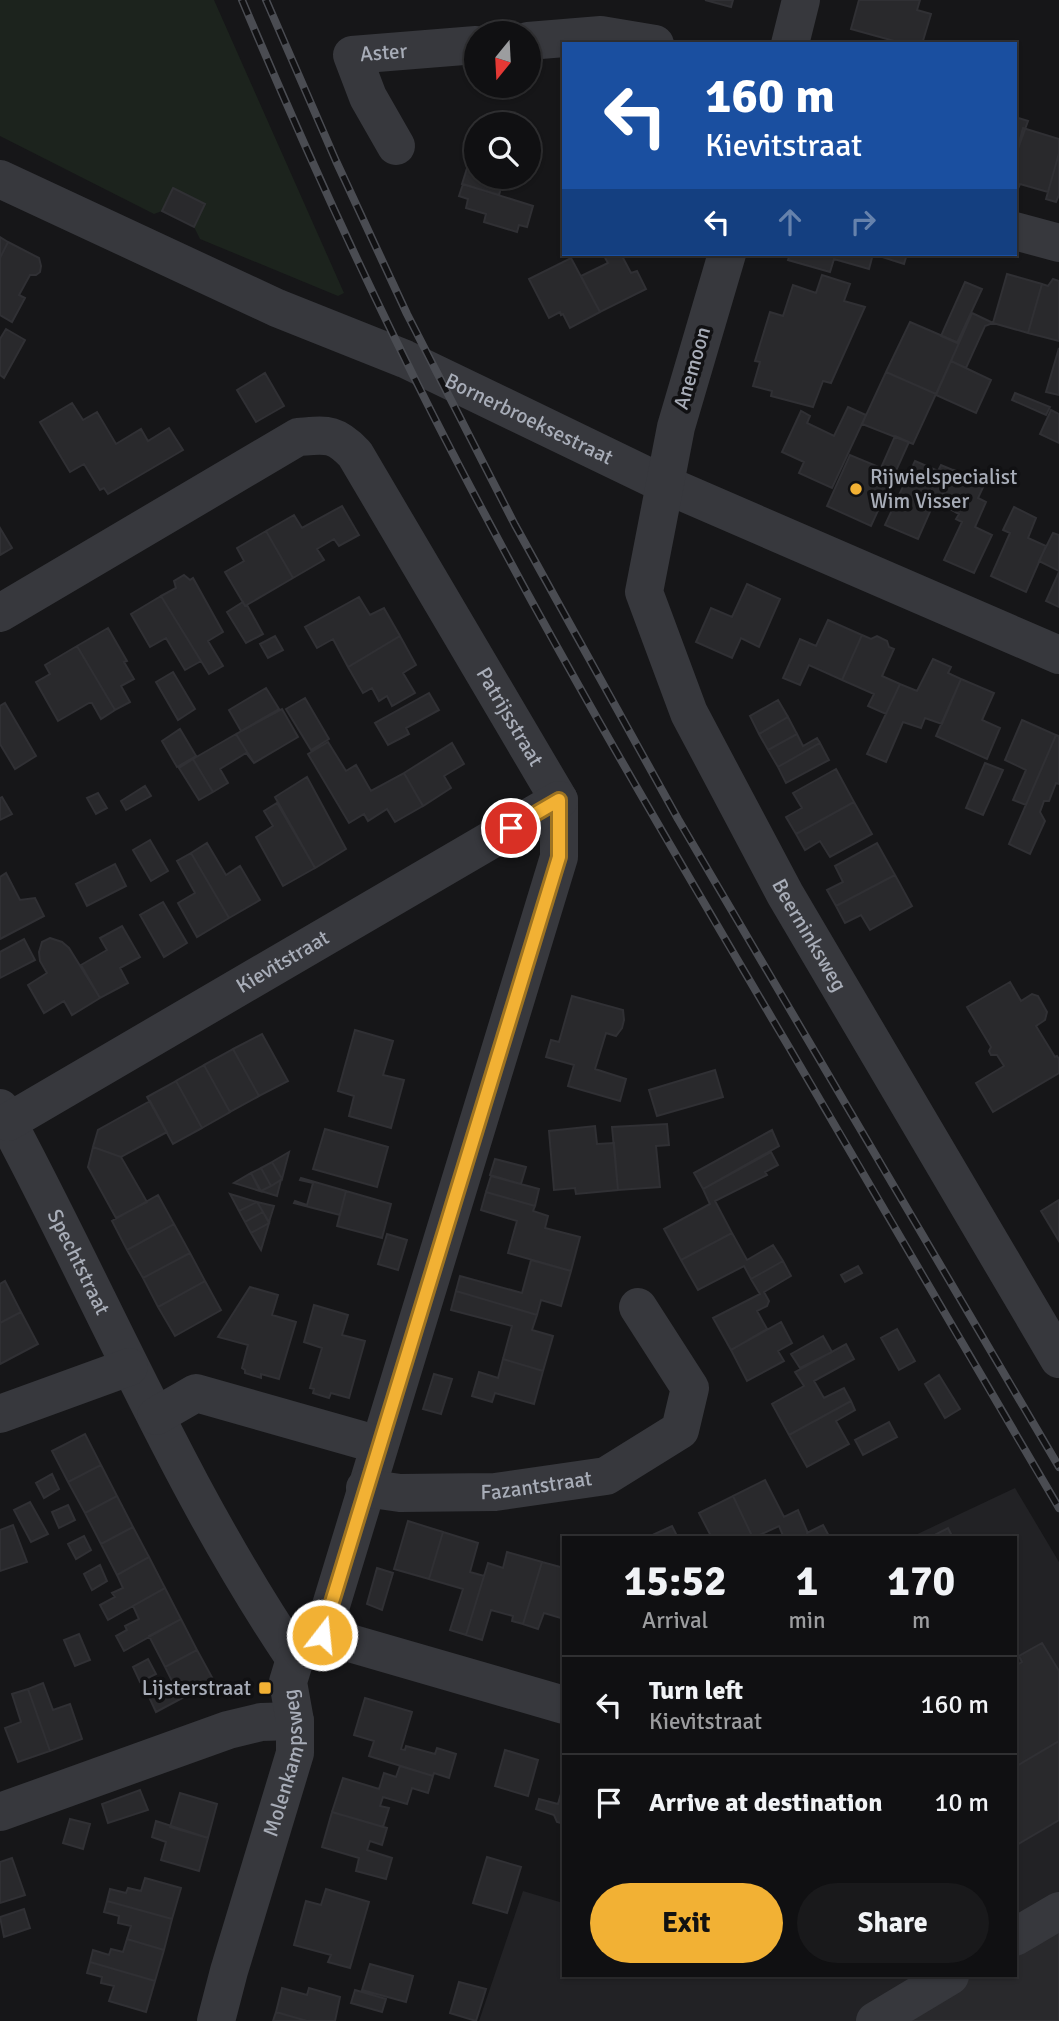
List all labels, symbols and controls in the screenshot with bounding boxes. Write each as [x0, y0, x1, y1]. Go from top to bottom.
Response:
north arrow [464, 21, 541, 98]
map controls [464, 21, 541, 189]
street label: Aster [359, 38, 408, 67]
text: 160 m [705, 66, 835, 126]
icon: left [590, 70, 681, 161]
button: search [464, 112, 541, 189]
text: Kievitstraat [705, 126, 862, 165]
icon: left [698, 203, 736, 241]
icon: ahead [771, 203, 809, 241]
icon: right [844, 203, 882, 241]
street label: Anemoon [668, 324, 716, 412]
street label: Bornerbroeksestraat [441, 367, 617, 470]
place label: Rijwielspecialist Wim Visser [870, 464, 1017, 514]
marker: Rijwielspecialist Wim Visser [848, 481, 864, 497]
street label: Patrijsstraat [471, 662, 549, 771]
pin [481, 798, 541, 858]
icon: arrive [492, 809, 530, 847]
street label: Beerninksweg [766, 874, 852, 996]
street label: Kievitstraat [231, 924, 334, 999]
street label: Spechtstraat [42, 1205, 116, 1319]
street label: Fazantstraat [480, 1465, 594, 1505]
text: 15:52 [624, 1556, 727, 1607]
text: 1 [796, 1556, 818, 1607]
text: 170 [887, 1556, 955, 1607]
position arrow [285, 1598, 359, 1672]
text: Arrival [642, 1606, 708, 1635]
text: min [788, 1606, 826, 1635]
text: m [912, 1606, 930, 1635]
place label: Lijsterstraat [142, 1675, 251, 1701]
text: Turn left [649, 1675, 743, 1707]
marker: Lijsterstraat [257, 1680, 273, 1696]
icon: left [590, 1686, 628, 1724]
street label: Molenkampsweg [257, 1687, 309, 1840]
text: 160 m [920, 1689, 989, 1721]
text: Kievitstraat [649, 1707, 762, 1736]
icon: arrive [590, 1784, 628, 1822]
text: Arrive at destination [649, 1787, 882, 1819]
text: 10 m [934, 1787, 989, 1819]
button: Exit [590, 1883, 783, 1963]
button: Share [797, 1883, 989, 1963]

